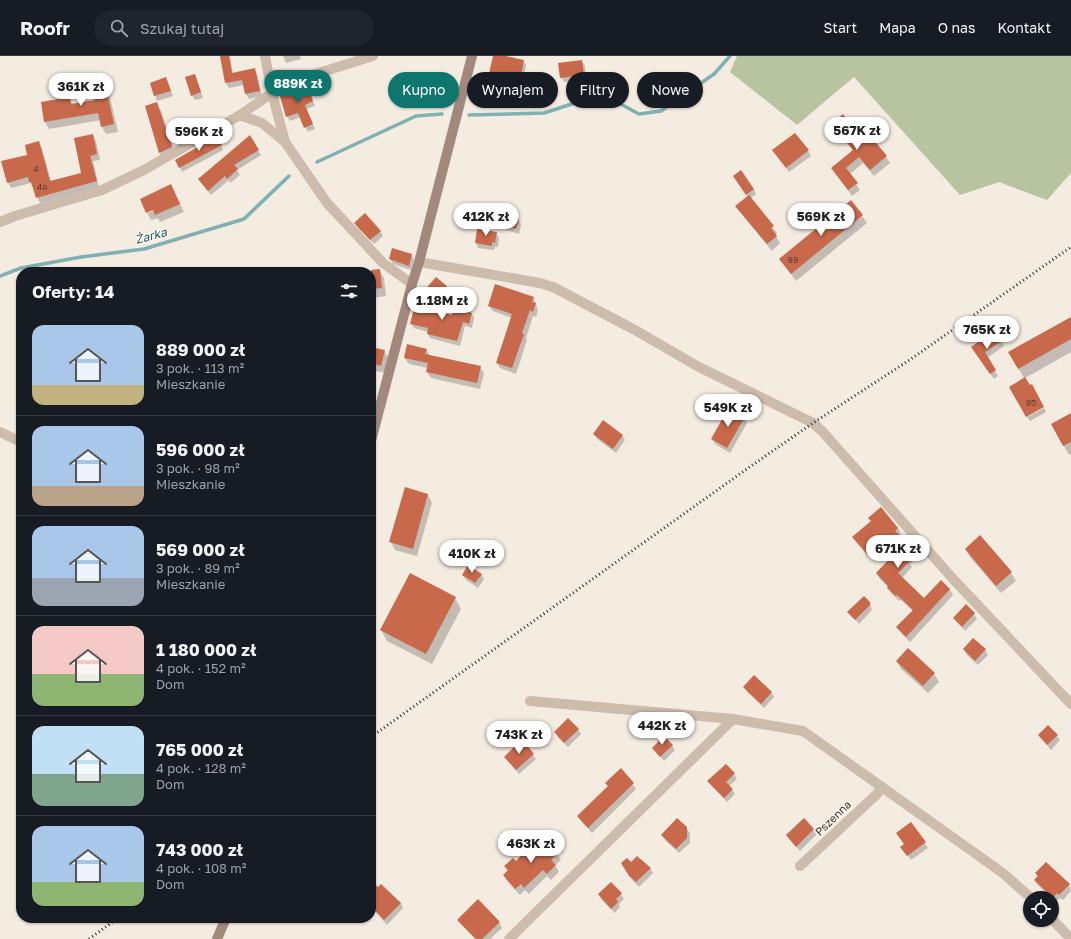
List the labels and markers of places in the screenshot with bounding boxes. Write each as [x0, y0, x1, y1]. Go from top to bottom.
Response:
pin: 889K zł [261, 70, 335, 104]
pin: 361K zł [44, 73, 118, 107]
pin: 567K zł [820, 117, 894, 151]
pin: 596K zł [162, 118, 236, 152]
pin: 412K zł [449, 203, 523, 237]
pin: 569K zł [784, 203, 858, 237]
pin: 1.18M zł [401, 287, 483, 321]
pin: 765K zł [950, 316, 1024, 350]
pin: 549K zł [691, 394, 765, 428]
pin: 671K zł [861, 535, 935, 569]
pin: 410K zł [435, 540, 509, 574]
pin: 442K zł [625, 712, 699, 746]
pin: 743K zł [482, 721, 556, 755]
pin: 463K zł [494, 830, 568, 864]

